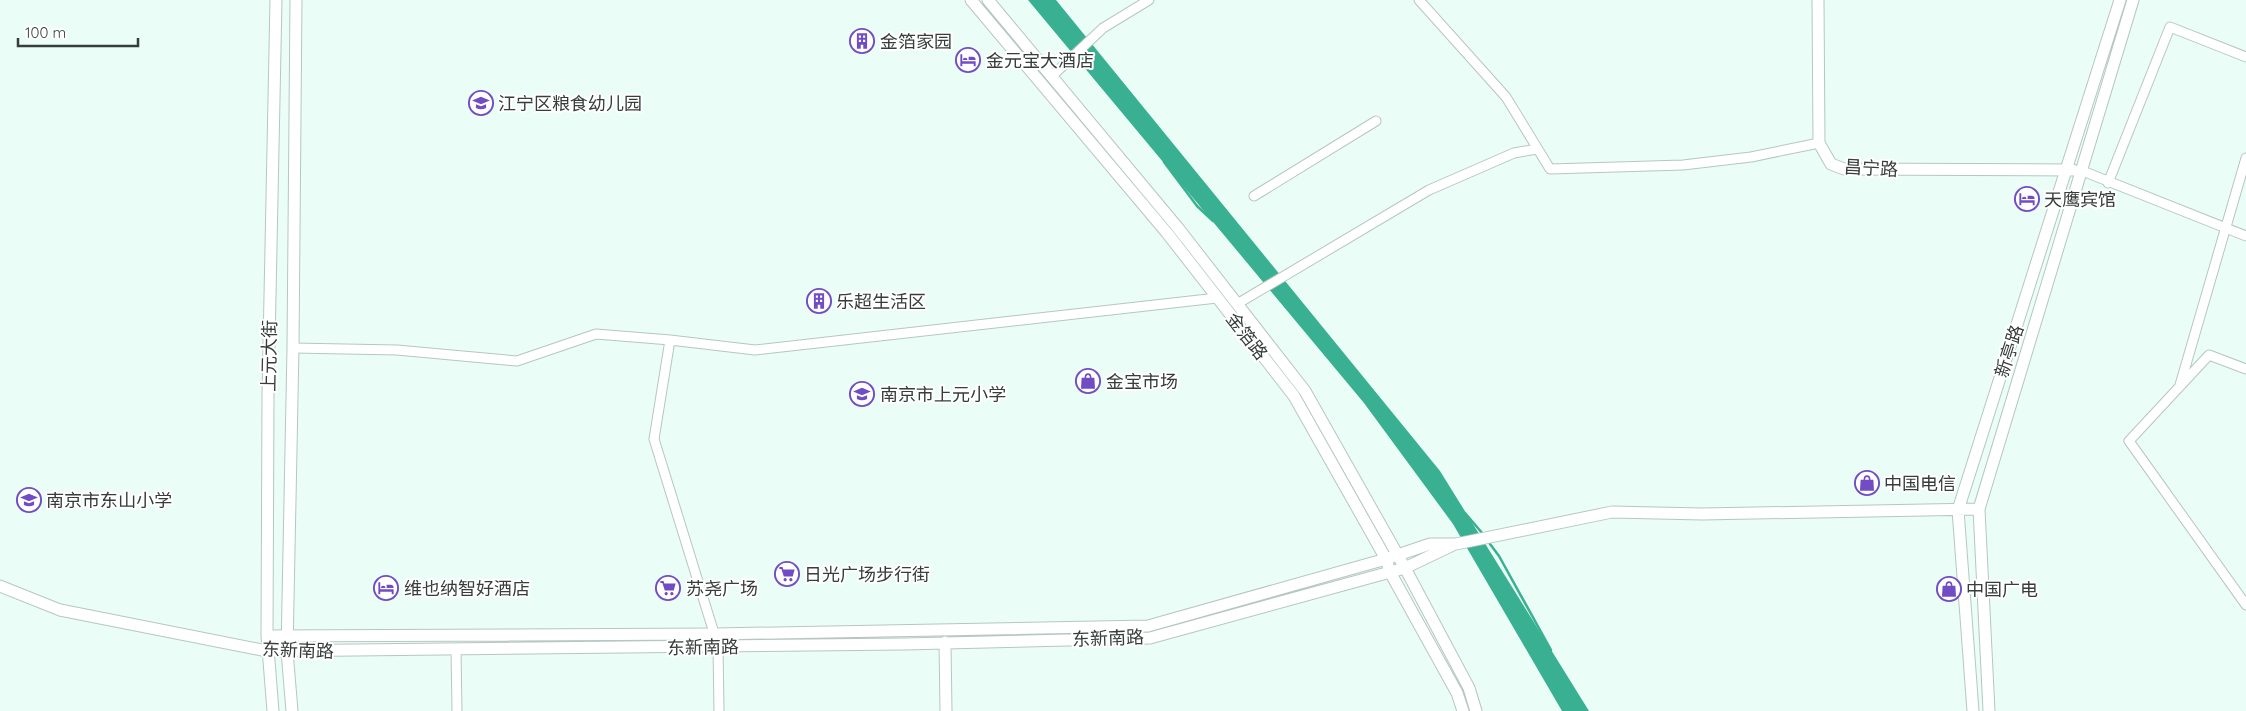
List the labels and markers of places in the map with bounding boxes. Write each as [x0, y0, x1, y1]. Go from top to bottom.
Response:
building icon: 金箔家园 [849, 28, 875, 54]
place label: 金箔家园 [880, 30, 952, 53]
hotel icon: 金元宝大酒店 [955, 47, 981, 73]
place label: 金元宝大酒店 [986, 49, 1094, 72]
school or university icon: 江宁区粮食幼儿园 [468, 90, 494, 116]
place label: 江宁区粮食幼儿园 [498, 92, 642, 115]
hotel icon: 天鹰宾馆 [2014, 186, 2040, 212]
place label: 天鹰宾馆 [2044, 188, 2116, 211]
building icon: 乐超生活区 [806, 288, 832, 314]
place label: 乐超生活区 [836, 290, 926, 313]
shop icon: 金宝市场 [1075, 368, 1101, 394]
place label: 金宝市场 [1106, 370, 1178, 393]
school or university icon: 南京市上元小学 [849, 381, 875, 407]
place label: 南京市上元小学 [880, 383, 1006, 406]
shop icon: 中国电信 [1854, 470, 1880, 496]
place label: 中国电信 [1884, 472, 1956, 495]
school or university icon: 南京市东山小学 [16, 487, 42, 513]
place label: 南京市东山小学 [46, 489, 172, 512]
supermarket icon: 日光广场步行街 [774, 561, 800, 587]
place label: 日光广场步行街 [804, 563, 930, 586]
hotel icon: 维也纳智好酒店 [373, 575, 399, 601]
supermarket icon: 苏尧广场 [655, 575, 681, 601]
shop icon: 中国广电 [1936, 576, 1962, 602]
place label: 维也纳智好酒店 [404, 577, 530, 600]
place label: 苏尧广场 [686, 577, 758, 600]
place label: 中国广电 [1966, 578, 2038, 601]

